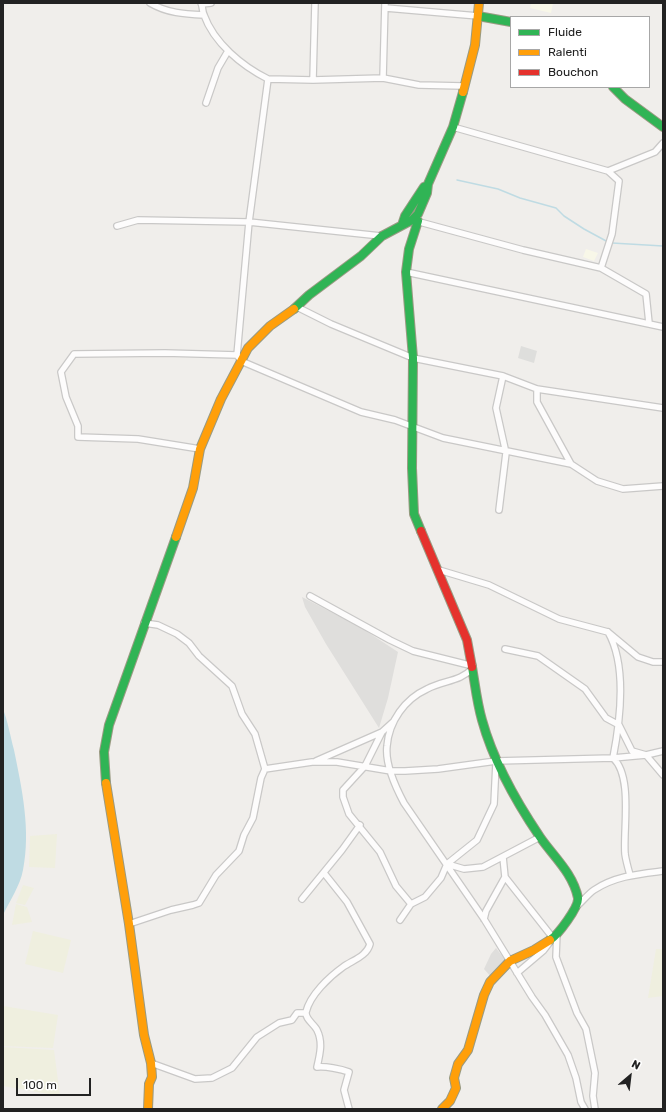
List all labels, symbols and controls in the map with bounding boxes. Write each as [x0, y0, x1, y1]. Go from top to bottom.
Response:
legend [510, 16, 650, 88]
text: Fluide [548, 25, 582, 39]
text: Ralenti [548, 45, 587, 59]
text: Bouchon [548, 65, 598, 79]
north arrow [610, 1056, 650, 1096]
text: N [629, 1057, 642, 1073]
scale bar [18, 1070, 93, 1096]
text: 100 m [23, 1078, 57, 1092]

